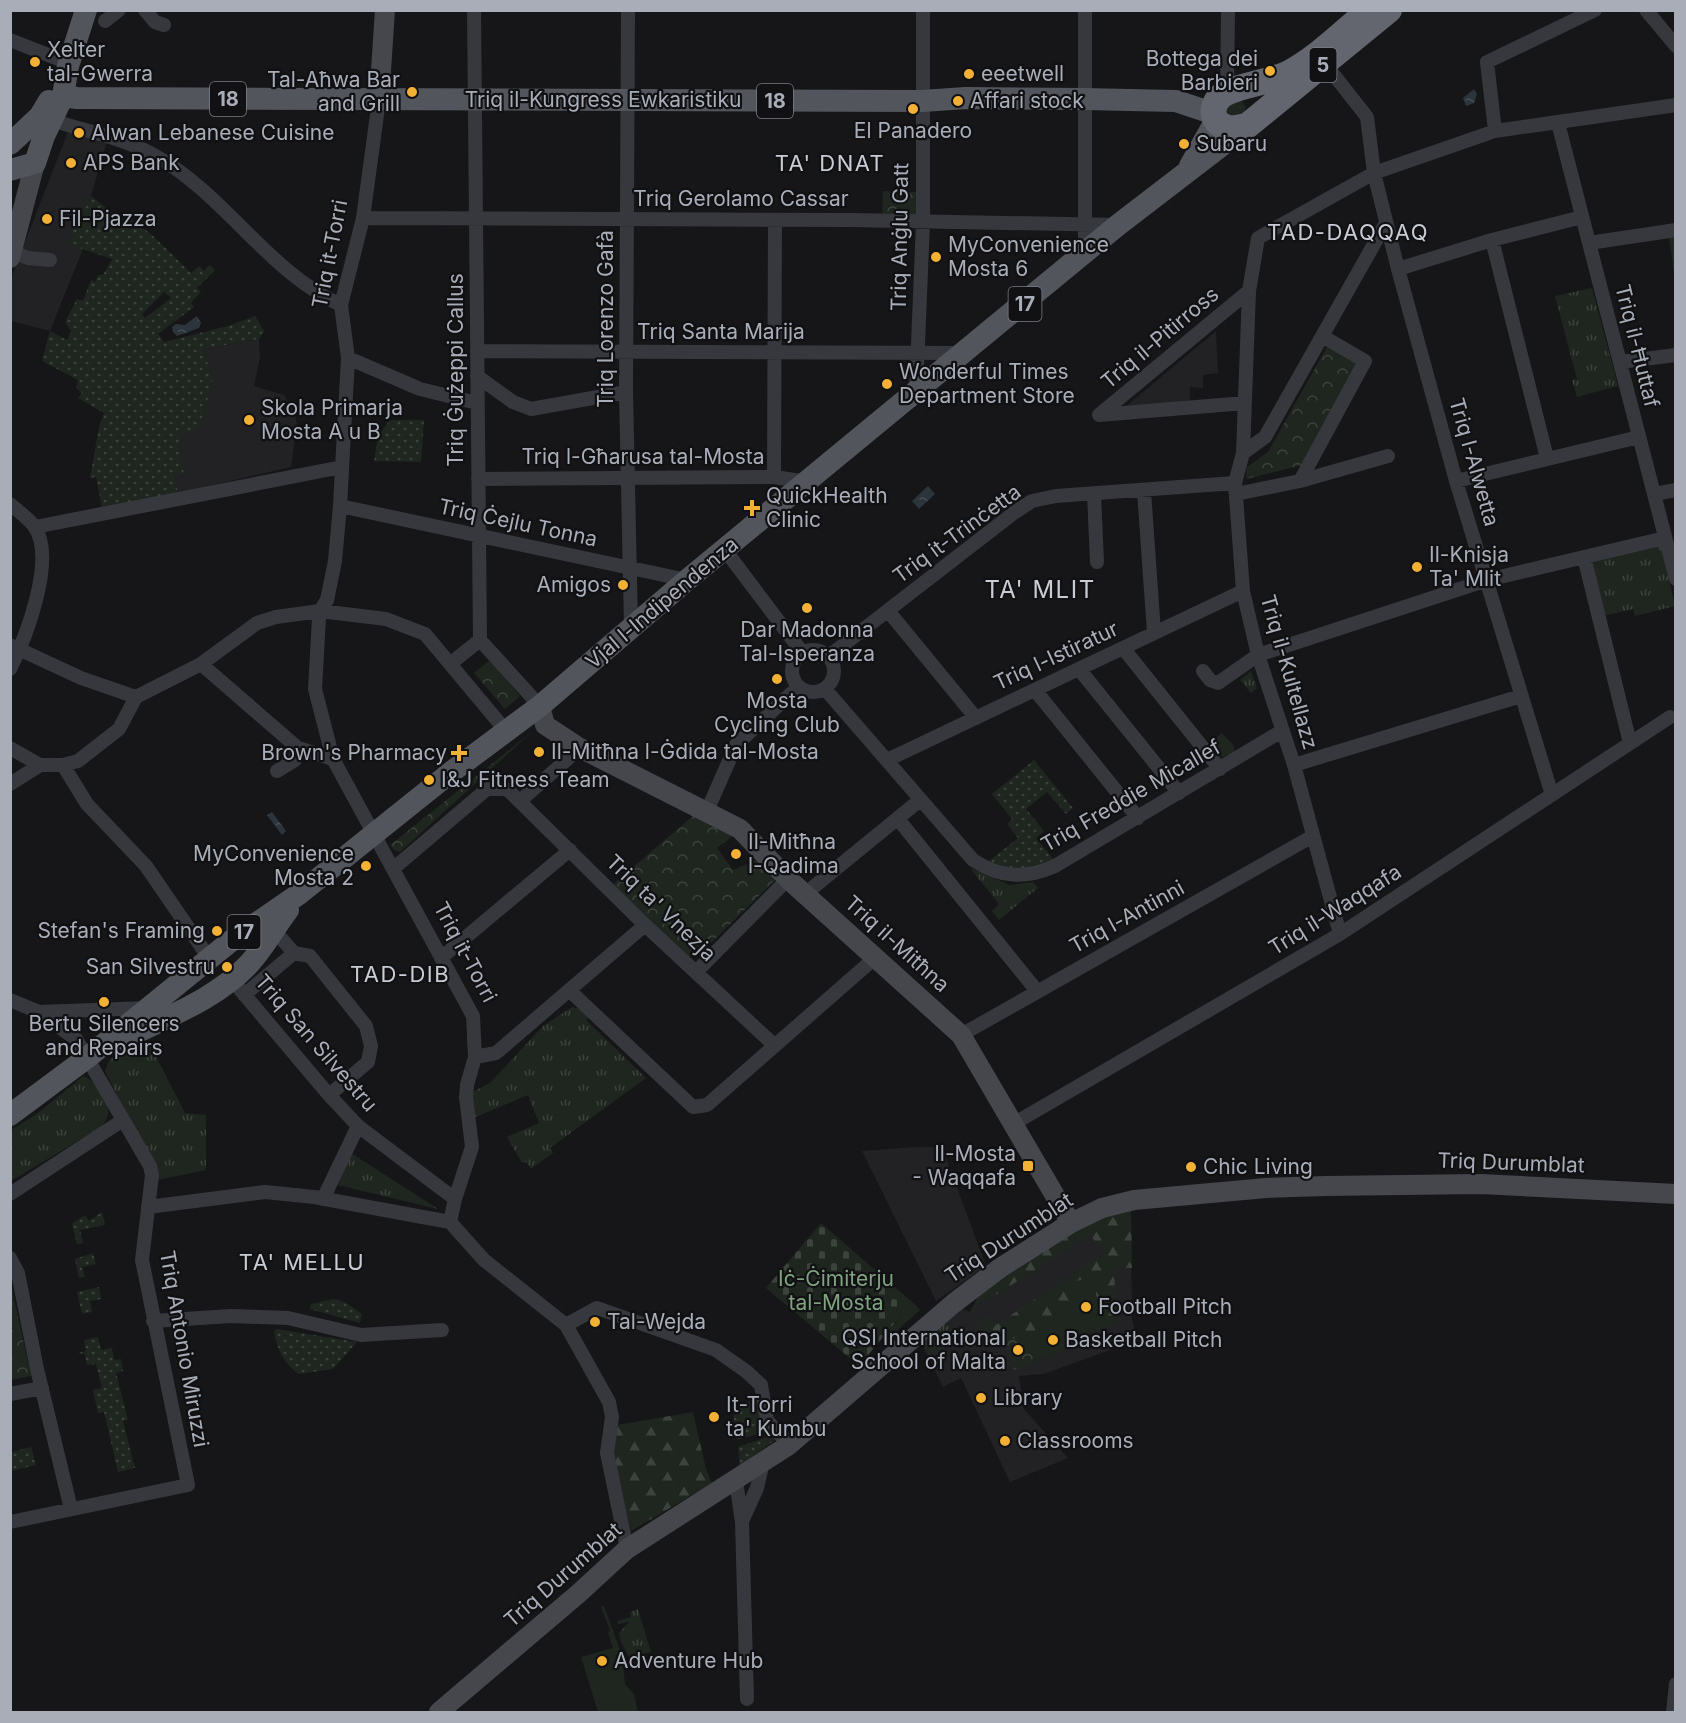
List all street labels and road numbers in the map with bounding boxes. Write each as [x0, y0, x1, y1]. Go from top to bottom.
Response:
road number: 5 [1310, 48, 1336, 82]
road number: 18 [210, 82, 246, 116]
road number: 18 [757, 84, 793, 118]
street label: Triq il-Kungress Ewkaristiku [465, 87, 741, 112]
street label: Triq Anġlu Gatt [886, 162, 913, 311]
street label: Triq Gerolamo Cassar [633, 186, 849, 211]
street label: Triq it-Torri [307, 197, 352, 310]
street label: Triq Lorenzo Gafà [593, 230, 618, 408]
street label: Triq Ġużeppi Callus [442, 273, 468, 467]
street label: Triq il-Pitirross [1096, 281, 1223, 394]
street label: Triq il-Ħuttaf [1610, 282, 1665, 410]
road number: 17 [1008, 287, 1042, 321]
street label: Triq Santa Marija [637, 319, 805, 344]
street label: Triq l-Alwetta [1444, 395, 1505, 529]
street label: Triq l-Għarusa tal-Mosta [521, 444, 765, 469]
street label: Triq it-Trinċetta [888, 479, 1025, 588]
street label: Triq Ċejlu Tonna [436, 493, 600, 552]
street label: Vjal l-Indipendenza [580, 531, 743, 674]
street label: Triq il-Kultellazz [1255, 592, 1323, 752]
street label: Triq l-Istiratur [989, 616, 1122, 695]
street label: Triq Freddie Micallef [1036, 734, 1225, 857]
street label: Triq ta' Vnezja [601, 849, 721, 966]
street label: Triq il-Waqqafa [1264, 859, 1406, 960]
street label: Triq l-Antinni [1065, 875, 1188, 958]
street label: Triq il-Mitħna [840, 890, 955, 997]
street label: Triq it-Torri [429, 897, 502, 1006]
road number: 17 [228, 915, 260, 949]
street label: Triq San Silvestru [250, 969, 383, 1116]
street label: Triq Durumblat [1437, 1147, 1585, 1178]
street label: Triq Durumblat [940, 1187, 1077, 1288]
street label: Triq Antonio Miruzzi [155, 1249, 214, 1449]
street label: Triq Durumblat [499, 1517, 627, 1632]

